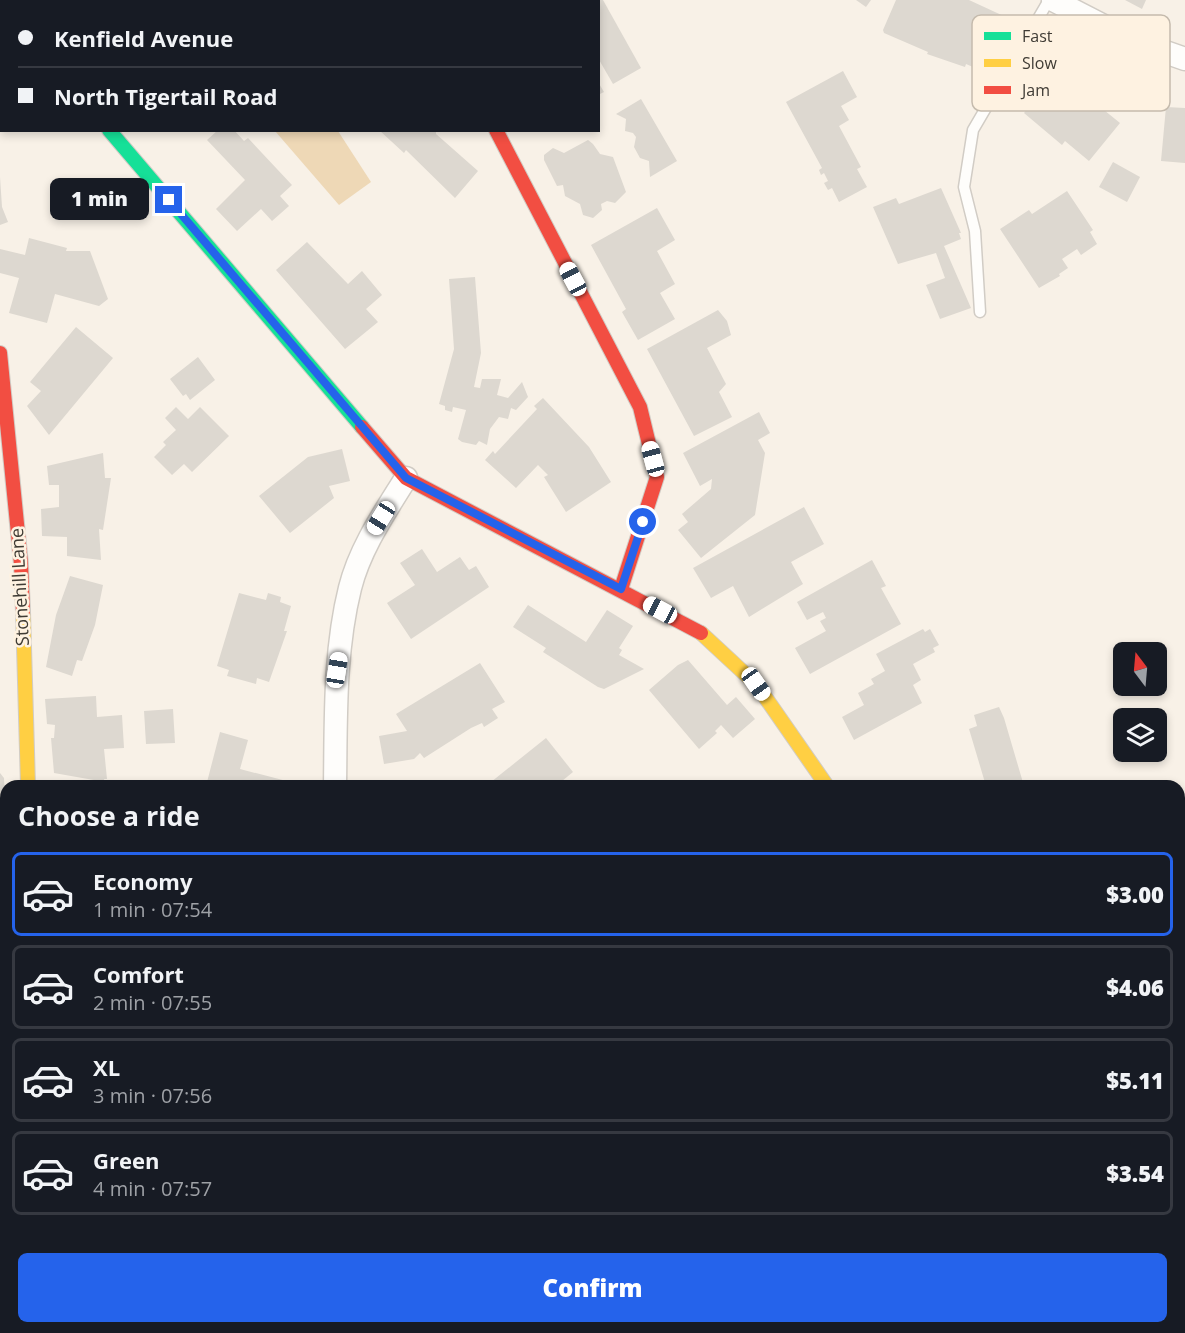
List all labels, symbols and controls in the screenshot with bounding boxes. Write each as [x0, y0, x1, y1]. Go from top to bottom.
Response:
legend [972, 15, 1170, 111]
text: Kenfield Avenue [54, 23, 233, 53]
text: Fast [1022, 25, 1053, 47]
text: Slow [1022, 52, 1057, 74]
text: Jam [1020, 79, 1050, 101]
text: North Tigertail Road [54, 81, 277, 111]
callout: 1 min [49, 179, 148, 221]
text: 1 min [71, 185, 128, 212]
route end [155, 186, 182, 213]
car [557, 259, 589, 299]
car [640, 439, 666, 479]
car [364, 498, 398, 538]
route start [629, 508, 656, 535]
street label: Stonehill Lane [4, 527, 34, 647]
car [640, 594, 680, 626]
north arrow [1113, 642, 1167, 696]
map controls [1113, 642, 1167, 762]
car [325, 651, 349, 689]
car [738, 664, 774, 704]
button: layers [1113, 708, 1167, 762]
text: Choose a ride [18, 797, 200, 834]
text: Economy [93, 866, 192, 896]
icon: car [21, 867, 75, 921]
text: $3.00 [1106, 879, 1164, 909]
text: 1 min · 07:54 [93, 896, 212, 923]
text: Comfort [93, 959, 184, 989]
icon: car [21, 960, 75, 1014]
text: $4.06 [1106, 972, 1164, 1002]
text: 2 min · 07:55 [93, 989, 212, 1016]
text: XL [93, 1052, 120, 1082]
icon: car [21, 1053, 75, 1107]
text: $5.11 [1106, 1065, 1164, 1095]
text: 3 min · 07:56 [93, 1082, 212, 1109]
text: Green [93, 1145, 159, 1175]
icon: car [21, 1146, 75, 1200]
text: $3.54 [1106, 1158, 1164, 1188]
text: 4 min · 07:57 [93, 1175, 212, 1202]
button: Confirm [18, 1253, 1167, 1322]

